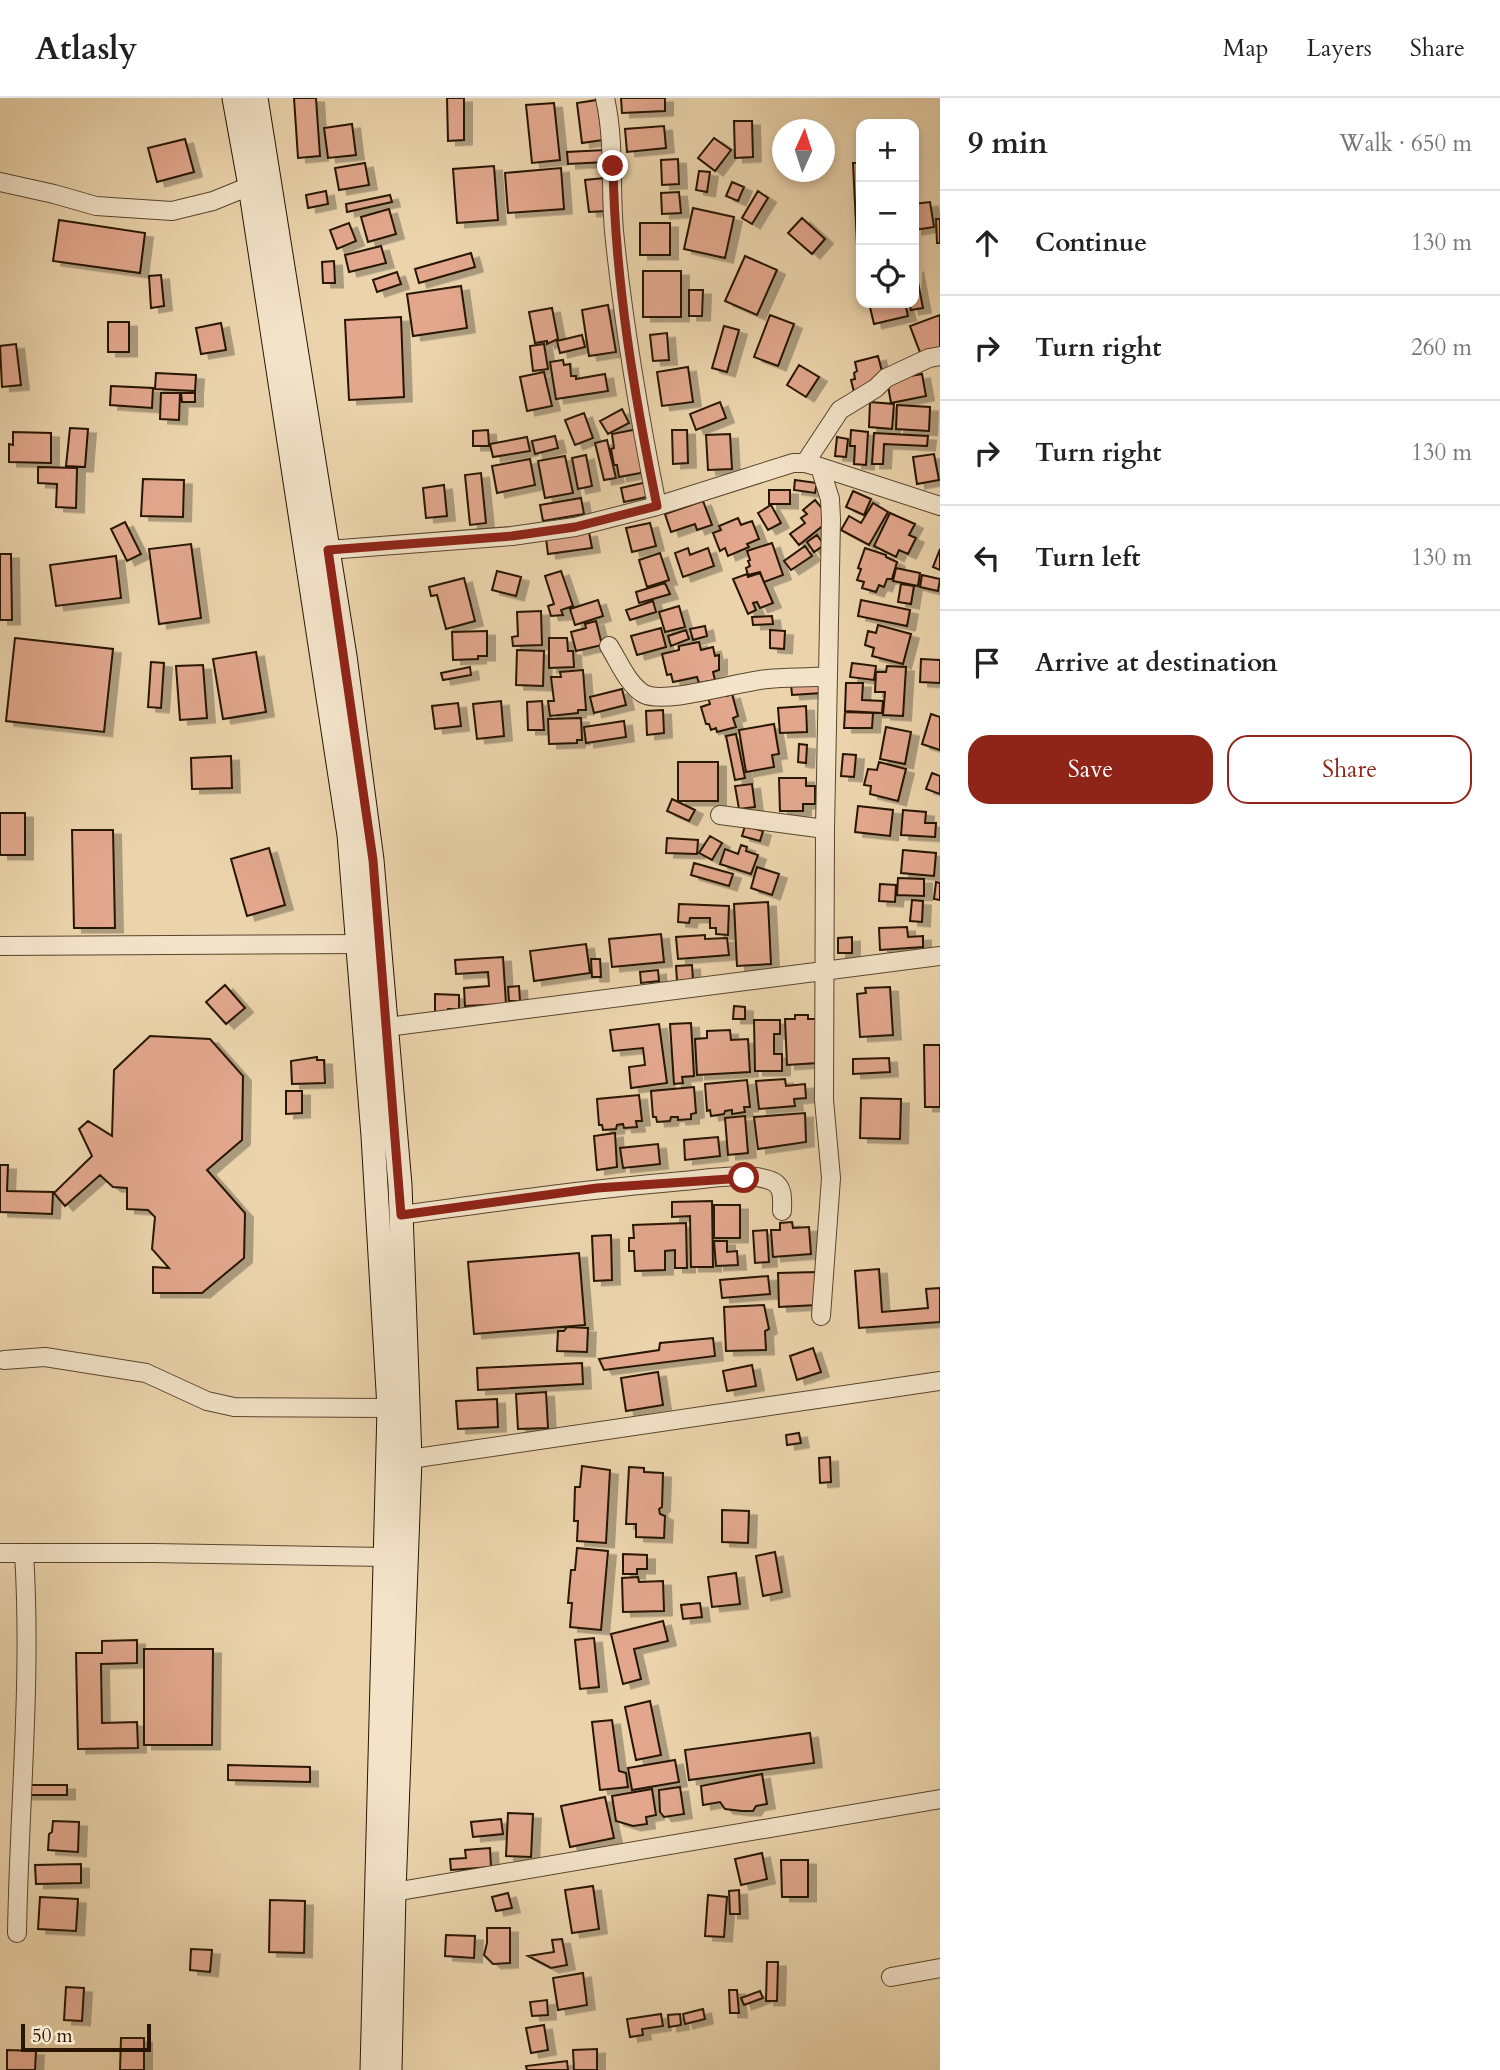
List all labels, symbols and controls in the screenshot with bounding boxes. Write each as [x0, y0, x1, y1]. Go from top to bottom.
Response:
text: Atlasly [35, 26, 137, 71]
text: Map [1223, 32, 1269, 65]
text: Layers [1307, 32, 1372, 65]
text: Share [1410, 32, 1465, 65]
north arrow [772, 119, 835, 182]
map controls [856, 119, 919, 308]
button: + [856, 119, 919, 182]
text: 9 min [968, 123, 1048, 164]
text: Walk · 650 m [1339, 128, 1472, 159]
route end [597, 150, 628, 181]
button: − [856, 182, 919, 245]
icon: ahead [968, 224, 1006, 262]
text: Continue [1035, 225, 1147, 260]
text: 130 m [1411, 227, 1472, 258]
button: locate [856, 245, 919, 308]
icon: right [968, 329, 1006, 367]
text: Turn right [1035, 330, 1162, 365]
text: 260 m [1411, 332, 1472, 363]
icon: right [968, 434, 1006, 472]
text: Turn right [1035, 435, 1162, 470]
text: 130 m [1411, 437, 1472, 468]
icon: left [968, 539, 1006, 577]
text: Turn left [1035, 540, 1140, 575]
text: 130 m [1411, 542, 1472, 573]
icon: arrive [968, 644, 1006, 682]
text: Arrive at destination [1035, 645, 1278, 680]
button: Save [968, 735, 1213, 804]
button: Share [1227, 735, 1472, 804]
route start [728, 1162, 759, 1193]
scale bar [21, 2021, 150, 2053]
text: 50 m [32, 2023, 73, 2049]

